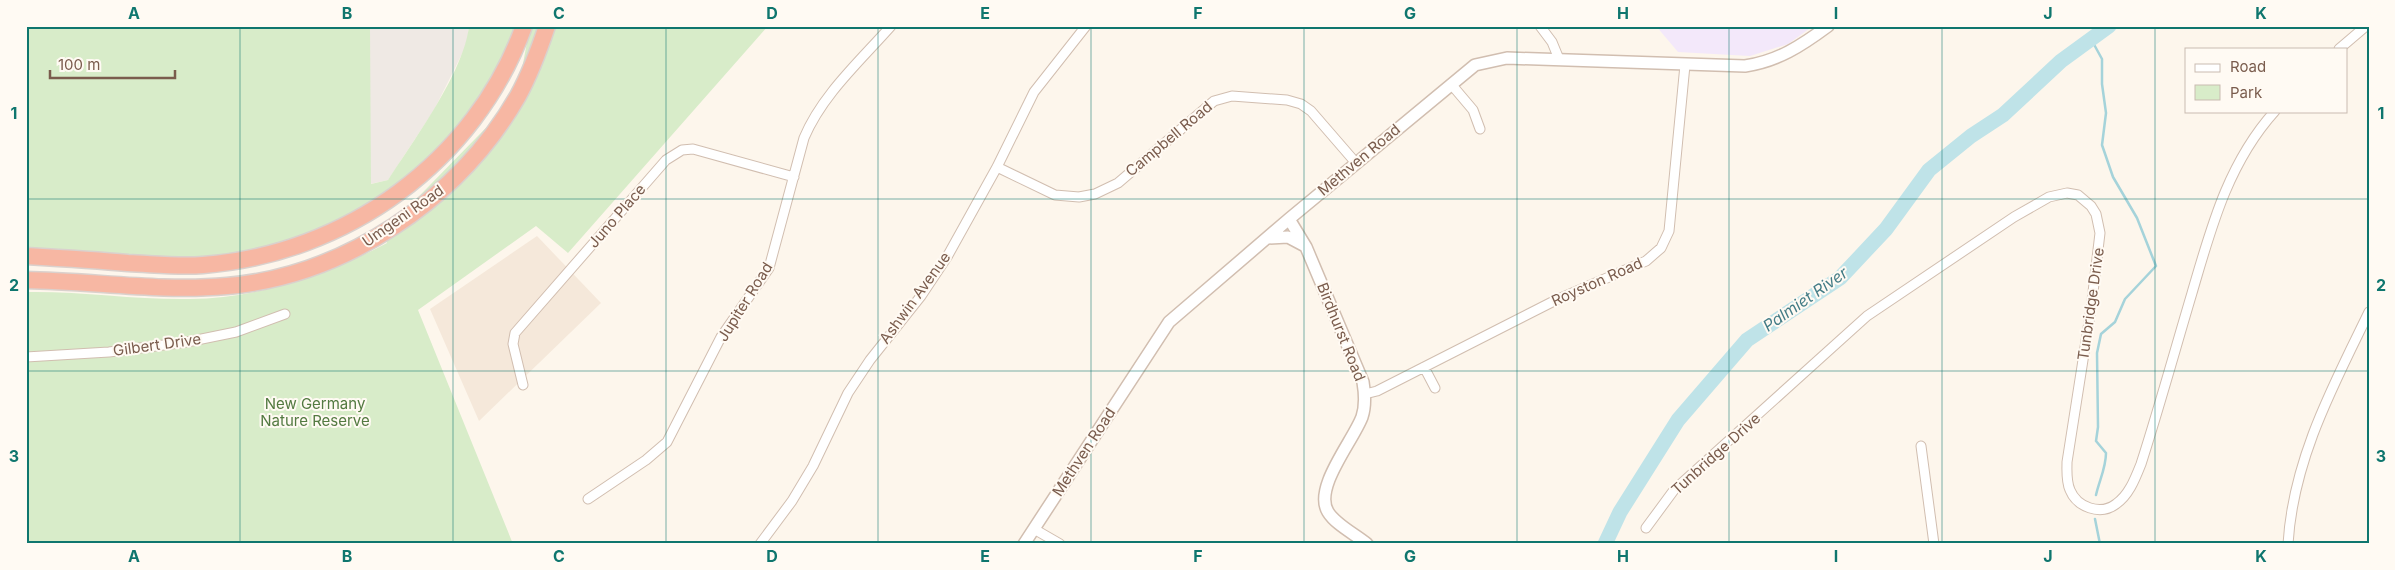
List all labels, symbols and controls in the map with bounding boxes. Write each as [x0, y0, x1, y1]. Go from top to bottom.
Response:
text: A [128, 3, 140, 23]
text: B [342, 3, 352, 23]
text: C [553, 3, 565, 23]
text: D [766, 3, 778, 23]
text: E [980, 3, 990, 23]
text: F [1193, 3, 1203, 23]
text: G [1404, 3, 1416, 23]
text: H [1617, 3, 1629, 23]
text: I [1834, 3, 1838, 23]
text: J [2043, 3, 2053, 23]
text: K [2255, 3, 2267, 23]
scale bar [50, 48, 175, 80]
legend [2185, 48, 2348, 112]
text: 100 m [58, 55, 100, 74]
text: Road [2230, 57, 2266, 76]
text: Park [2230, 83, 2263, 102]
street label: Campbell Road [1121, 97, 1216, 180]
text: 1 [11, 103, 17, 123]
text: 1 [2378, 103, 2384, 123]
street label: Methven Road [1314, 120, 1404, 200]
street label: Juno Place [584, 180, 650, 252]
street label: Umgeni Road [358, 181, 447, 251]
street label: Tunbridge Drive [2073, 246, 2108, 361]
street label: Ashwin Avenue [875, 248, 954, 347]
street label: Royston Road [1548, 253, 1645, 310]
street label: Jupiter Road [713, 259, 776, 345]
water label: Palmiet River [1759, 262, 1852, 336]
text: 2 [9, 275, 19, 295]
text: 2 [2376, 275, 2386, 295]
street label: Birdhurst Road [1313, 280, 1370, 384]
street label: Gilbert Drive [112, 329, 202, 360]
park label: New Germany Nature Reserve [260, 394, 370, 430]
street label: Methven Road [1048, 404, 1119, 500]
street label: Tunbridge Drive [1667, 409, 1764, 499]
text: 3 [9, 446, 19, 466]
text: 3 [2376, 446, 2386, 466]
text: A [128, 546, 140, 566]
text: B [342, 546, 352, 566]
text: C [553, 546, 565, 566]
text: D [766, 546, 778, 566]
text: E [980, 546, 990, 566]
text: F [1193, 546, 1203, 566]
text: G [1404, 546, 1416, 566]
text: H [1617, 546, 1629, 566]
text: I [1834, 546, 1838, 566]
text: J [2043, 546, 2053, 566]
text: K [2255, 546, 2267, 566]

